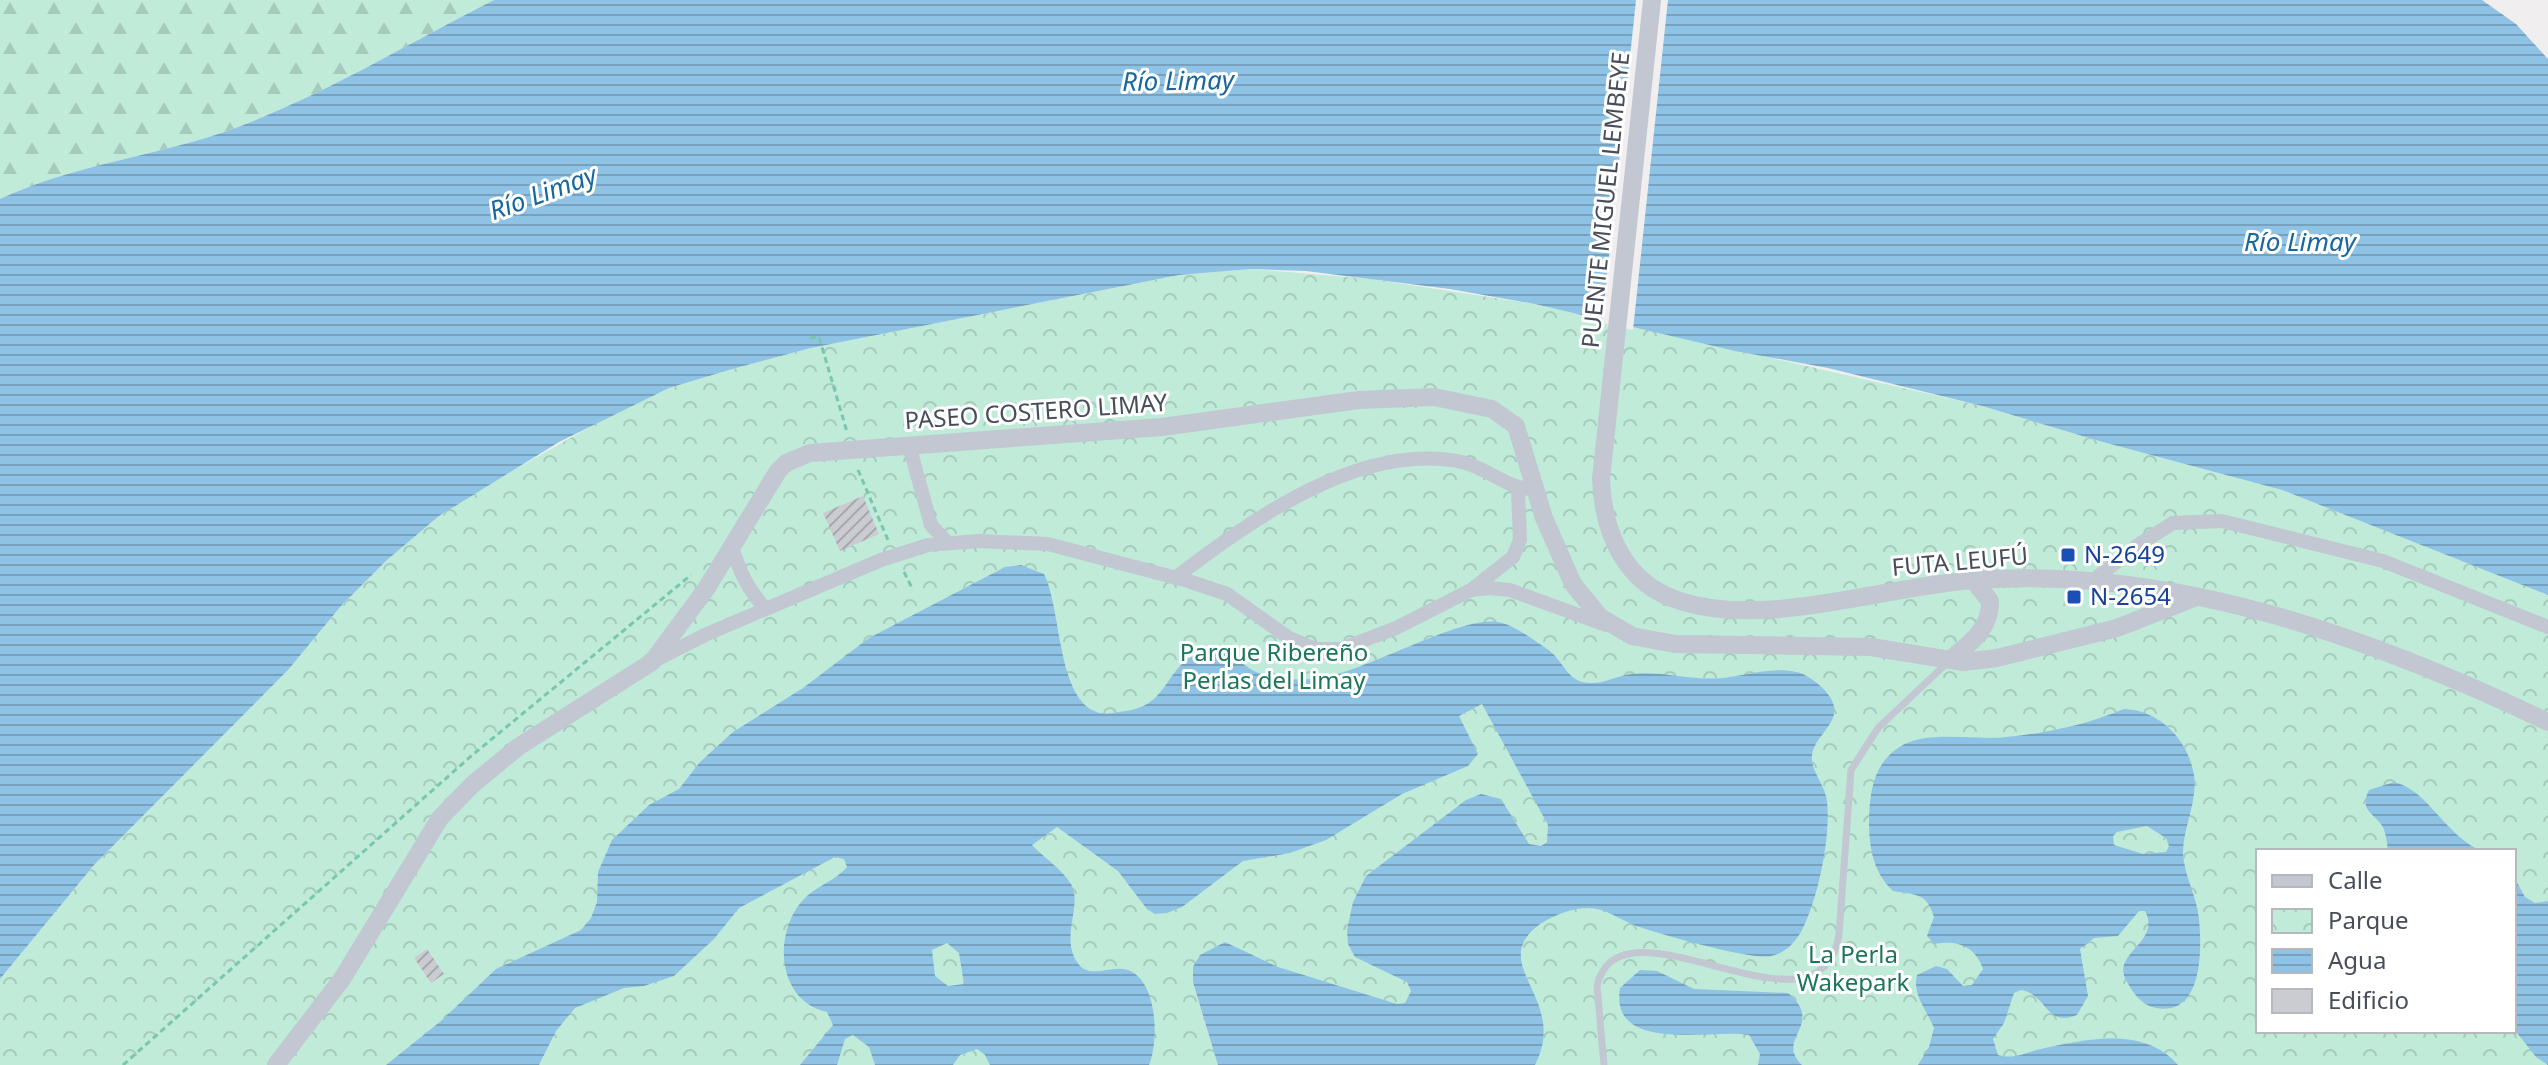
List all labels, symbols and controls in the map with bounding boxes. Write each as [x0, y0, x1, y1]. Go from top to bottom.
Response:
street label: PUENTE MIGUEL LEMBEYE [1573, 50, 1636, 349]
water label: Río Limay [1122, 61, 1236, 99]
water label: Río Limay [484, 155, 603, 228]
water label: Río Limay [2244, 223, 2358, 259]
street label: PASEO COSTERO LIMAY [903, 385, 1169, 436]
place label: N-2649 [2084, 537, 2165, 570]
street label: FUTA LEUFÚ [1890, 538, 2029, 583]
marker: N-2649 [2059, 546, 2077, 564]
place label: N-2654 [2090, 579, 2171, 612]
marker: N-2654 [2065, 588, 2083, 606]
park label: Parque Ribereño Perlas del Limay [1180, 635, 1368, 696]
legend [2256, 849, 2516, 1033]
text: Calle [2328, 863, 2383, 896]
text: Parque [2328, 903, 2409, 936]
park label: La Perla Wakepark [1797, 937, 1909, 998]
text: Agua [2328, 943, 2386, 976]
text: Edificio [2328, 983, 2409, 1016]

